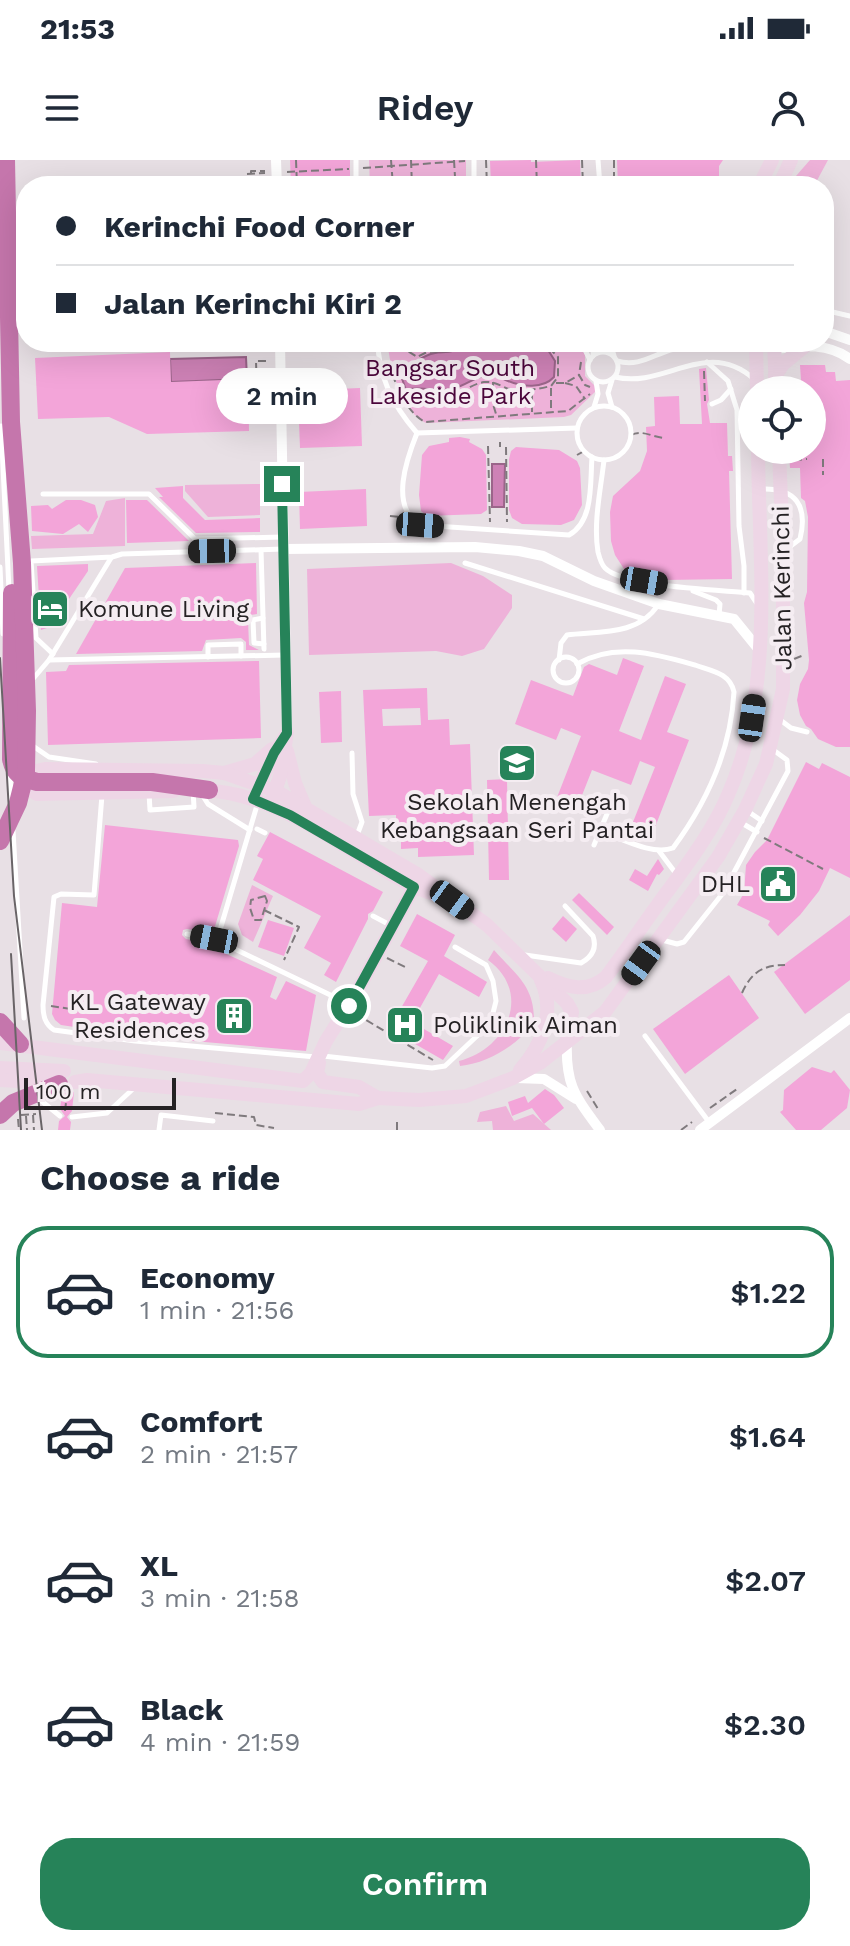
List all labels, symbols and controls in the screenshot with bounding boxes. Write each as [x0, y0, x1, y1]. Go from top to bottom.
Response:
text: 21:53 [40, 11, 115, 46]
icon: menu [40, 86, 84, 130]
icon: person [766, 86, 810, 130]
text: Ridey [377, 87, 473, 129]
text: Kerinchi Food Corner [104, 209, 414, 244]
text: Jalan Kerinchi Kiri 2 [104, 286, 402, 321]
park label: Bangsar South Lakeside Park [365, 354, 535, 410]
callout: 2 min [216, 368, 348, 424]
map controls [738, 376, 826, 464]
button: locate [738, 376, 826, 464]
text: 2 min [246, 381, 318, 411]
route end [264, 466, 300, 502]
street label: Jalan Kerinchi [767, 505, 797, 671]
car [395, 511, 445, 539]
car [188, 539, 236, 563]
car [618, 565, 670, 597]
hotel icon: Komune Living [29, 588, 71, 630]
place label: Komune Living [78, 595, 249, 623]
car [737, 693, 767, 743]
school or university icon: Sekolah Menengah Kebangsaan Seri Pantai [496, 742, 538, 784]
place label: Sekolah Menengah Kebangsaan Seri Pantai [380, 788, 654, 844]
public building icon: DHL [757, 863, 799, 905]
place label: DHL [701, 870, 750, 898]
car [426, 876, 478, 924]
car [188, 923, 240, 955]
car [617, 937, 665, 989]
place label: KL Gateway Residences [69, 988, 207, 1044]
route start [331, 988, 367, 1024]
building icon: KL Gateway Residences [213, 995, 255, 1037]
hospital icon: Poliklinik Aiman [384, 1004, 426, 1046]
place label: Poliklinik Aiman [433, 1011, 618, 1039]
scale bar [24, 1074, 176, 1110]
text: 100 m [36, 1079, 100, 1104]
text: Choose a ride [40, 1157, 280, 1199]
icon: car [44, 1256, 116, 1328]
text: Economy [140, 1260, 275, 1295]
text: $1.22 [731, 1275, 806, 1310]
text: 1 min · 21:56 [140, 1295, 294, 1325]
icon: car [44, 1400, 116, 1472]
text: Comfort [140, 1404, 262, 1439]
text: $1.64 [729, 1419, 806, 1454]
text: 2 min · 21:57 [140, 1439, 298, 1469]
icon: car [44, 1544, 116, 1616]
text: XL [140, 1548, 178, 1583]
text: $2.07 [725, 1563, 806, 1598]
text: 3 min · 21:58 [140, 1583, 300, 1613]
icon: car [44, 1688, 116, 1760]
text: Black [140, 1692, 224, 1727]
text: $2.30 [724, 1707, 806, 1742]
text: 4 min · 21:59 [140, 1727, 300, 1757]
button: Confirm [40, 1838, 810, 1930]

